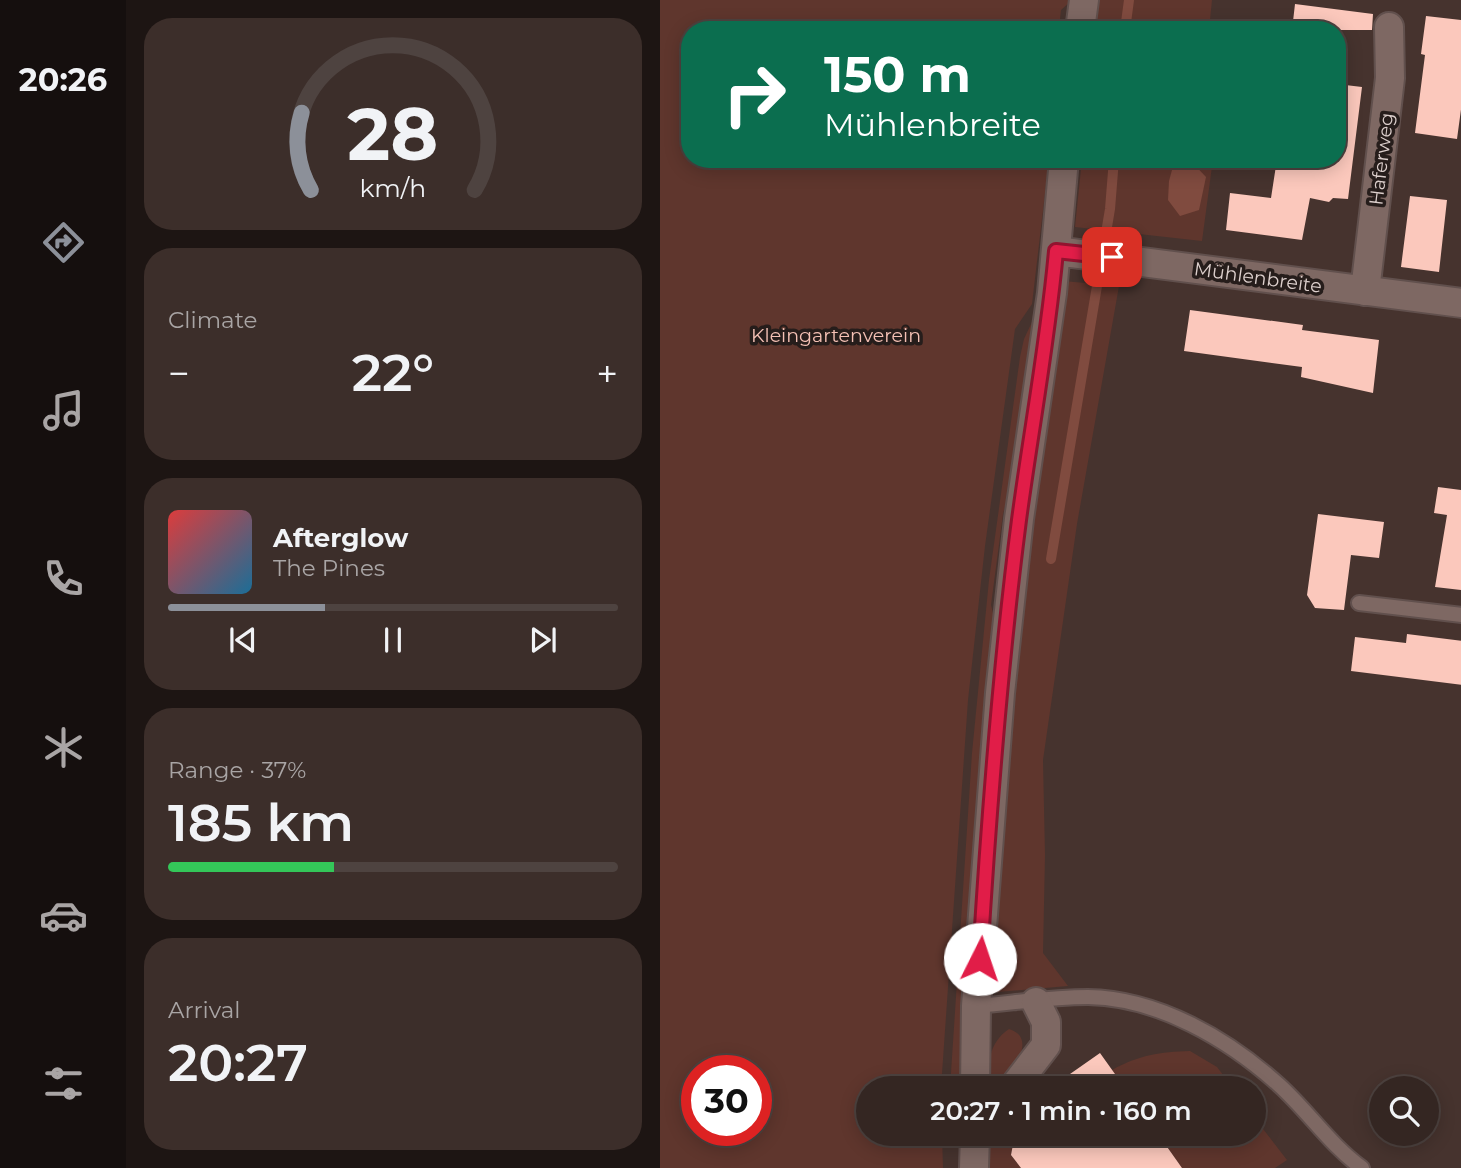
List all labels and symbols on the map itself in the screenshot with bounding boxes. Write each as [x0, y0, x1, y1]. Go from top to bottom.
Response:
street label: Haferweg [1364, 111, 1399, 207]
pin [1082, 227, 1142, 287]
street label: Mühlenbreite [1193, 257, 1323, 298]
park label: Kleingartenverein [751, 324, 921, 347]
position arrow [943, 922, 1017, 996]
speed limit sign: 30 [681, 1055, 772, 1146]

